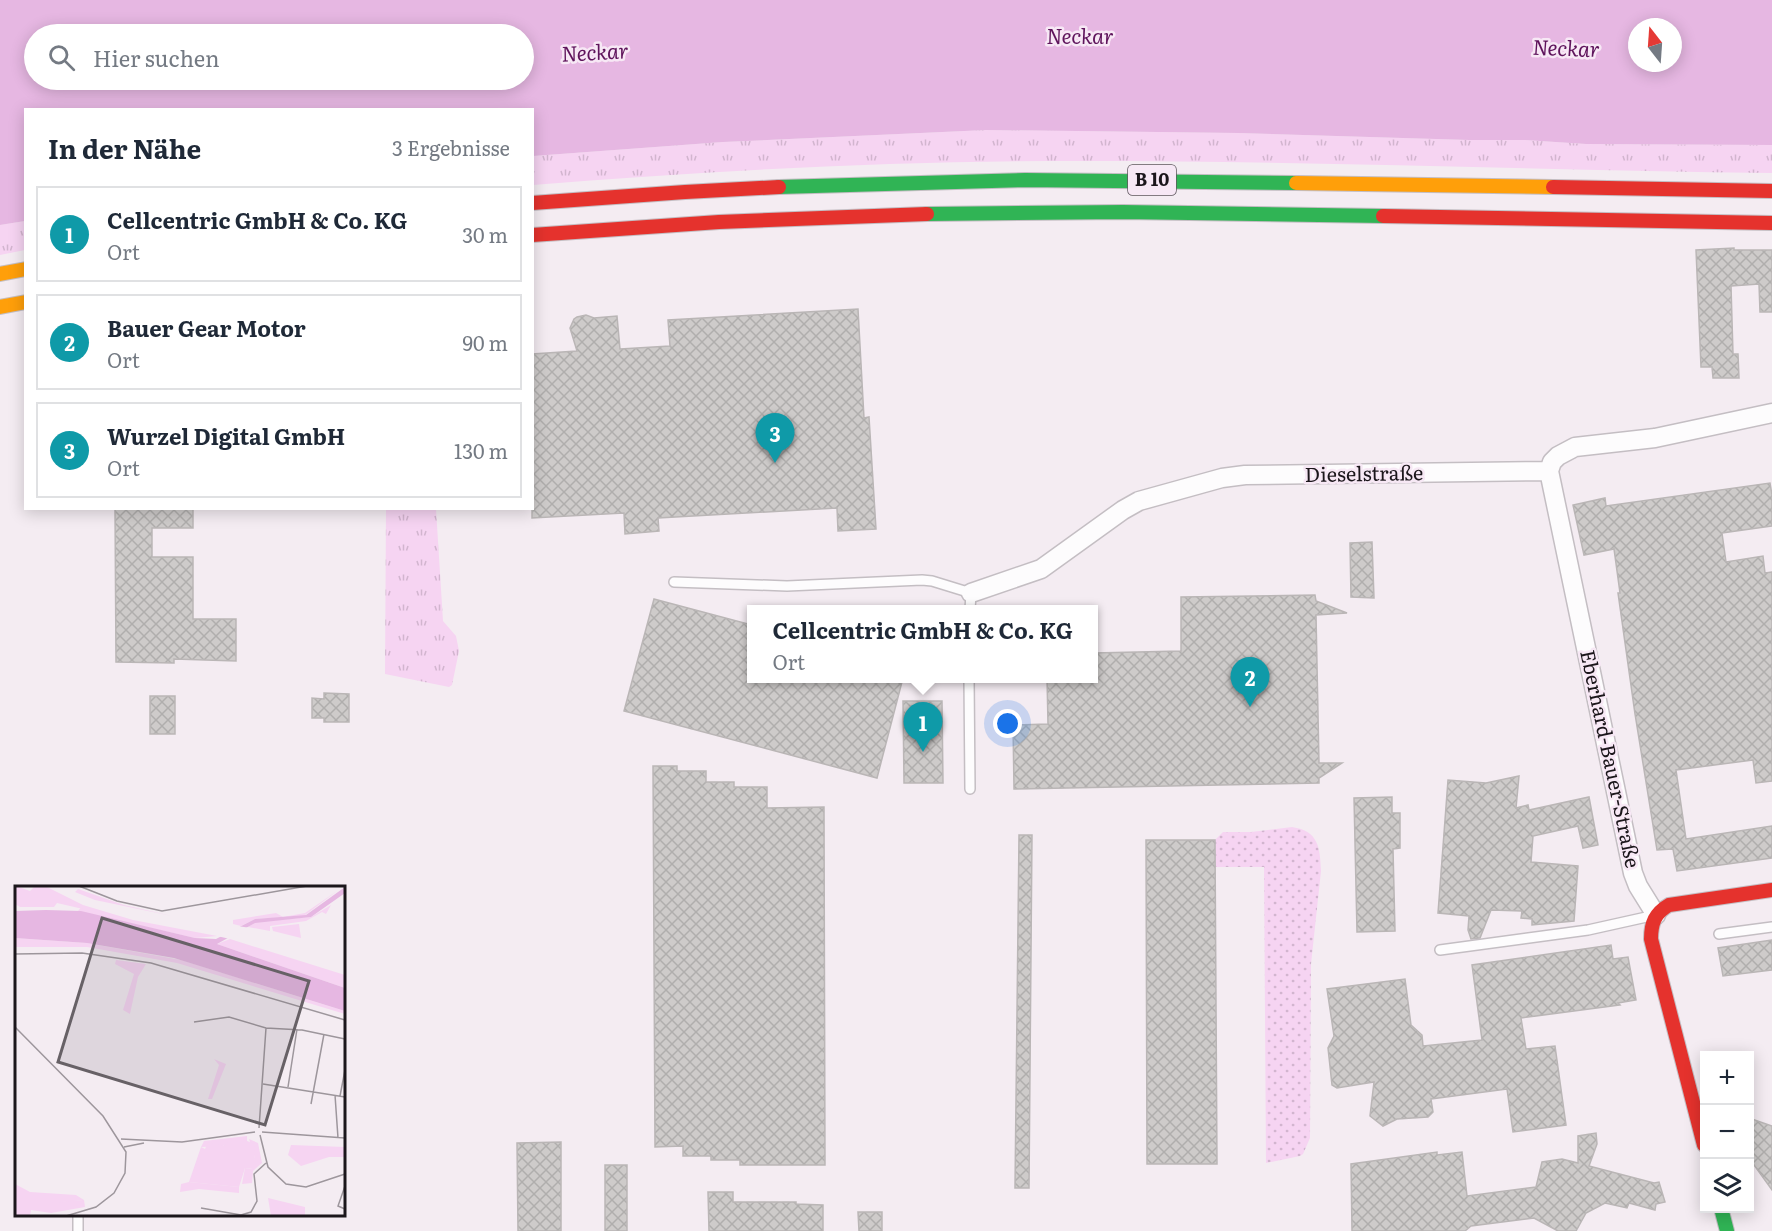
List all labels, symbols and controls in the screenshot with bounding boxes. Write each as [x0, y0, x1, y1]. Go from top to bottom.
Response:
north arrow [1628, 18, 1682, 72]
water label: Neckar [1046, 19, 1114, 50]
search box [24, 24, 534, 90]
water label: Neckar [1532, 30, 1600, 63]
water label: Neckar [560, 33, 630, 68]
icon: search [45, 41, 78, 74]
text: Hier suchen [93, 41, 220, 74]
text: In der Nähe [48, 128, 201, 167]
text: 3 Ergebnisse [392, 132, 510, 162]
road number: B 10 [1128, 165, 1176, 195]
text: Cellcentric GmbH & Co. KG [107, 203, 407, 236]
text: 1 [65, 219, 74, 249]
text: 30 m [462, 219, 508, 249]
text: Ort [107, 236, 140, 266]
text: Bauer Gear Motor [107, 311, 306, 344]
text: 2 [64, 327, 75, 357]
text: 90 m [463, 327, 508, 357]
text: Ort [107, 344, 140, 374]
pin: 3 [756, 414, 794, 463]
text: Wurzel Digital GmbH [107, 419, 345, 452]
text: 3 [64, 435, 75, 465]
text: 130 m [454, 435, 508, 465]
text: Ort [107, 452, 140, 482]
street label: Dieselstraße [1304, 456, 1423, 488]
popup [747, 605, 1098, 683]
text: Cellcentric GmbH & Co. KG [772, 613, 1073, 646]
text: Ort [772, 646, 805, 676]
street label: Eberhard-Bauer-Straße [1574, 647, 1650, 870]
pin: 2 [1230, 658, 1270, 707]
pin: 1 [904, 702, 942, 752]
your location [993, 709, 1022, 738]
inset map [15, 886, 345, 1216]
map controls [1700, 1051, 1754, 1213]
button: + [1700, 1051, 1754, 1105]
button: − [1700, 1105, 1754, 1159]
button: layers [1700, 1159, 1754, 1213]

